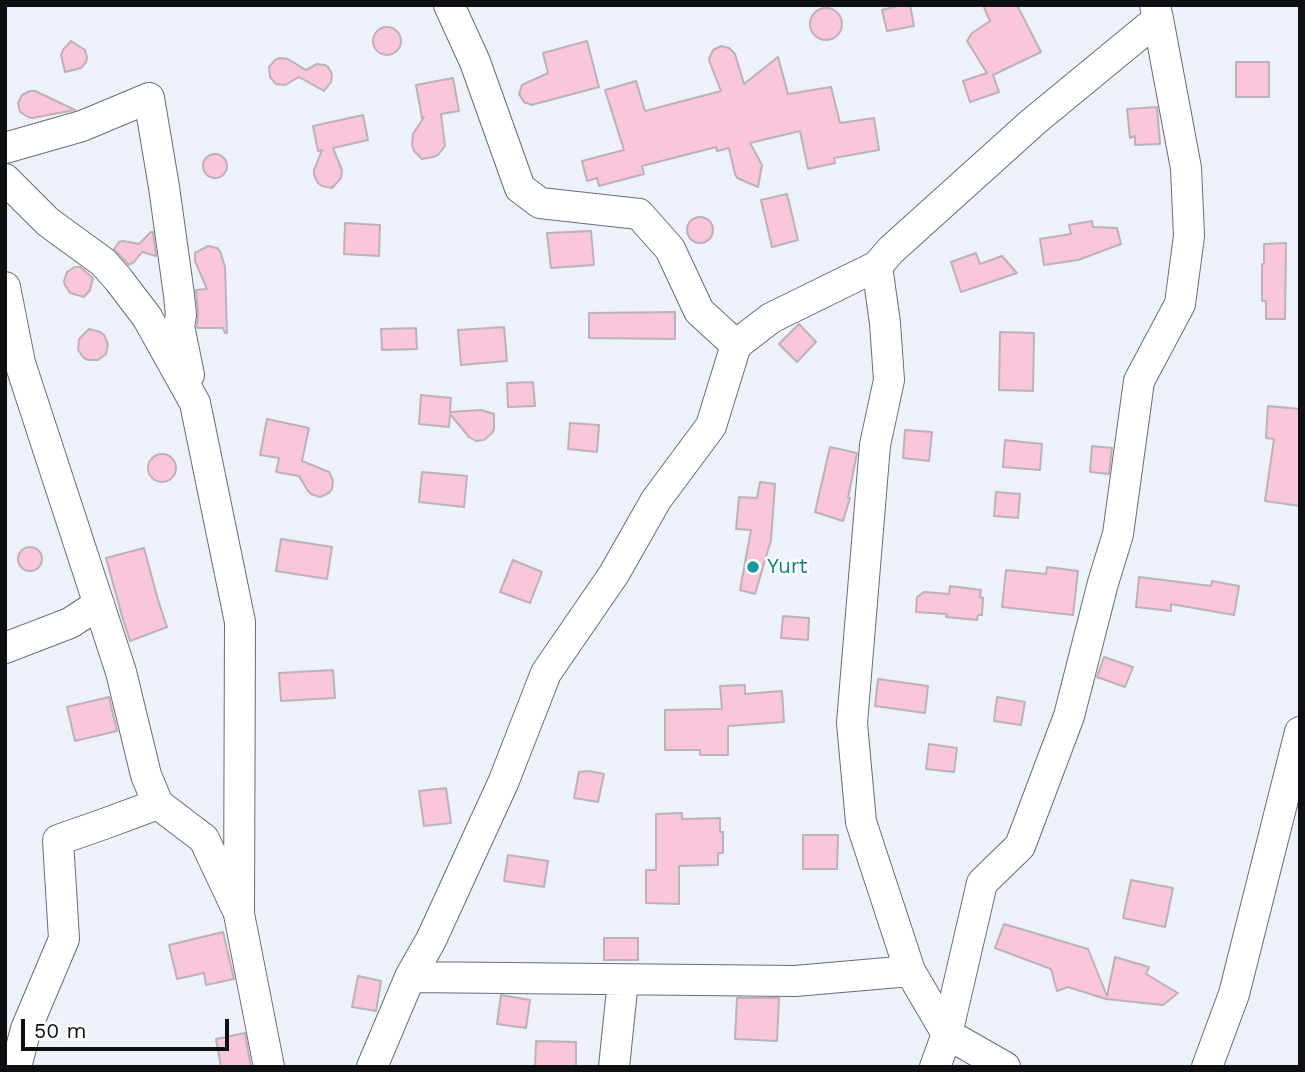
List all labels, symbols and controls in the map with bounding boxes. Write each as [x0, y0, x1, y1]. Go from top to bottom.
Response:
place label: Yurt [767, 554, 808, 580]
marker: Yurt [745, 559, 761, 575]
scale bar [24, 1006, 233, 1050]
text: 50 m [34, 1018, 86, 1043]

